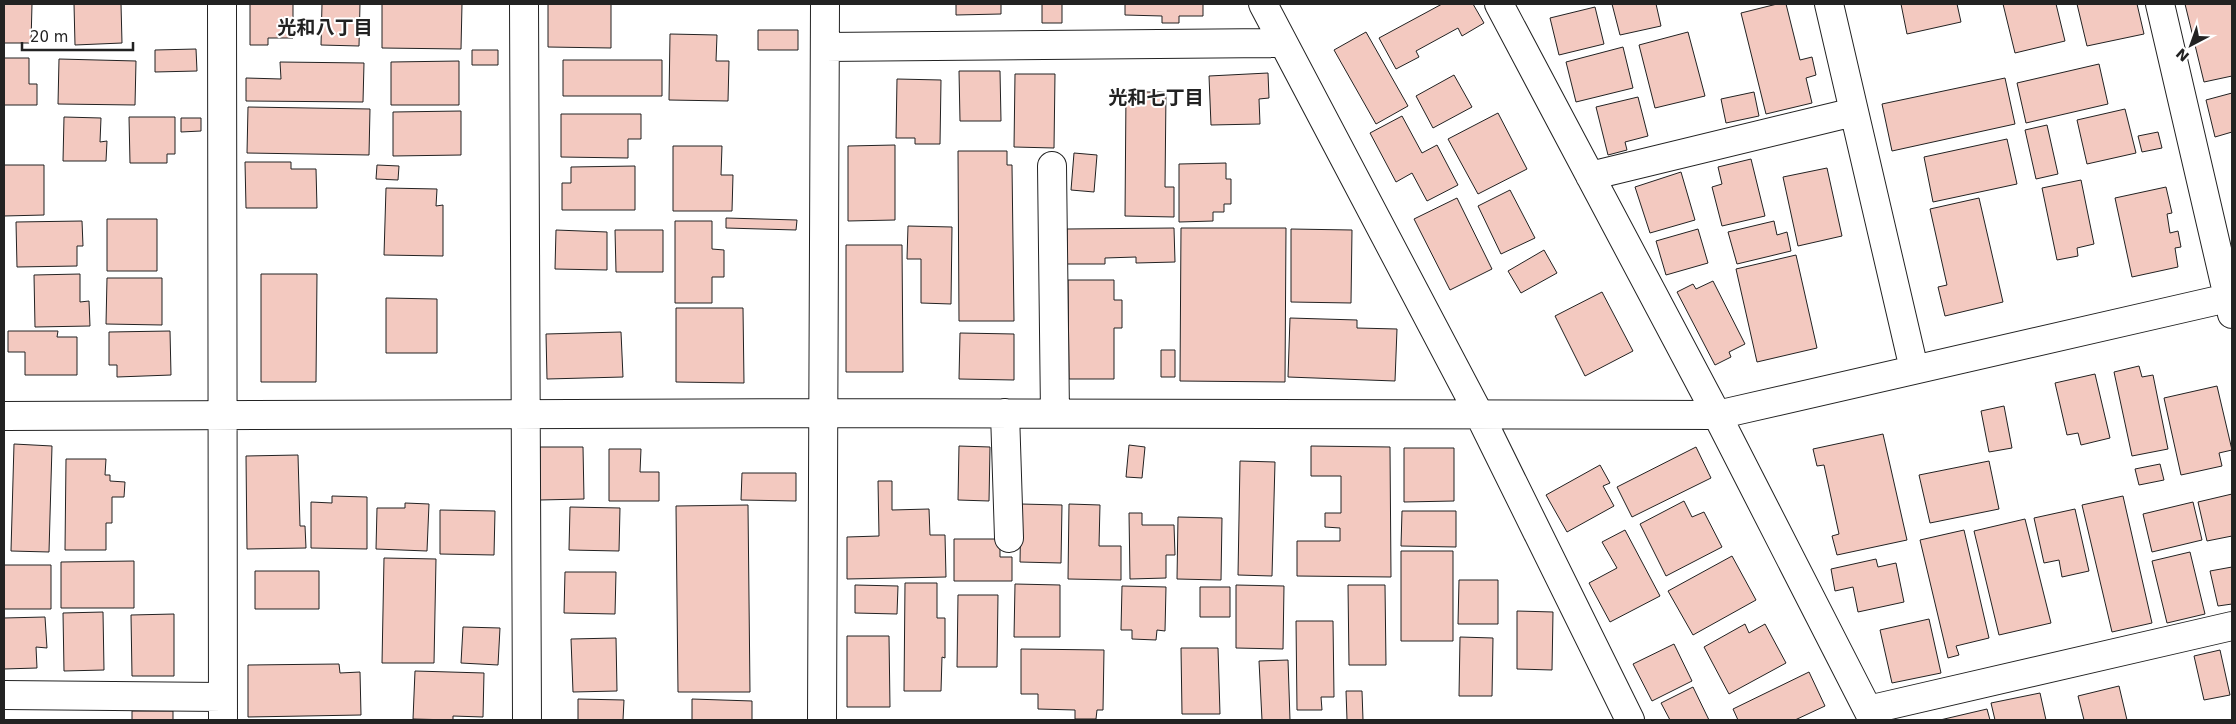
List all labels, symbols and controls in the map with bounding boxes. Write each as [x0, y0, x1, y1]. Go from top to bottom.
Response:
district label: 光和八丁目 [277, 16, 373, 38]
scale bar [22, 20, 134, 52]
north arrow [2166, 20, 2216, 70]
text: 20 m [30, 28, 68, 46]
text: N [2173, 45, 2192, 65]
district label: 光和七丁目 [1108, 86, 1204, 108]

